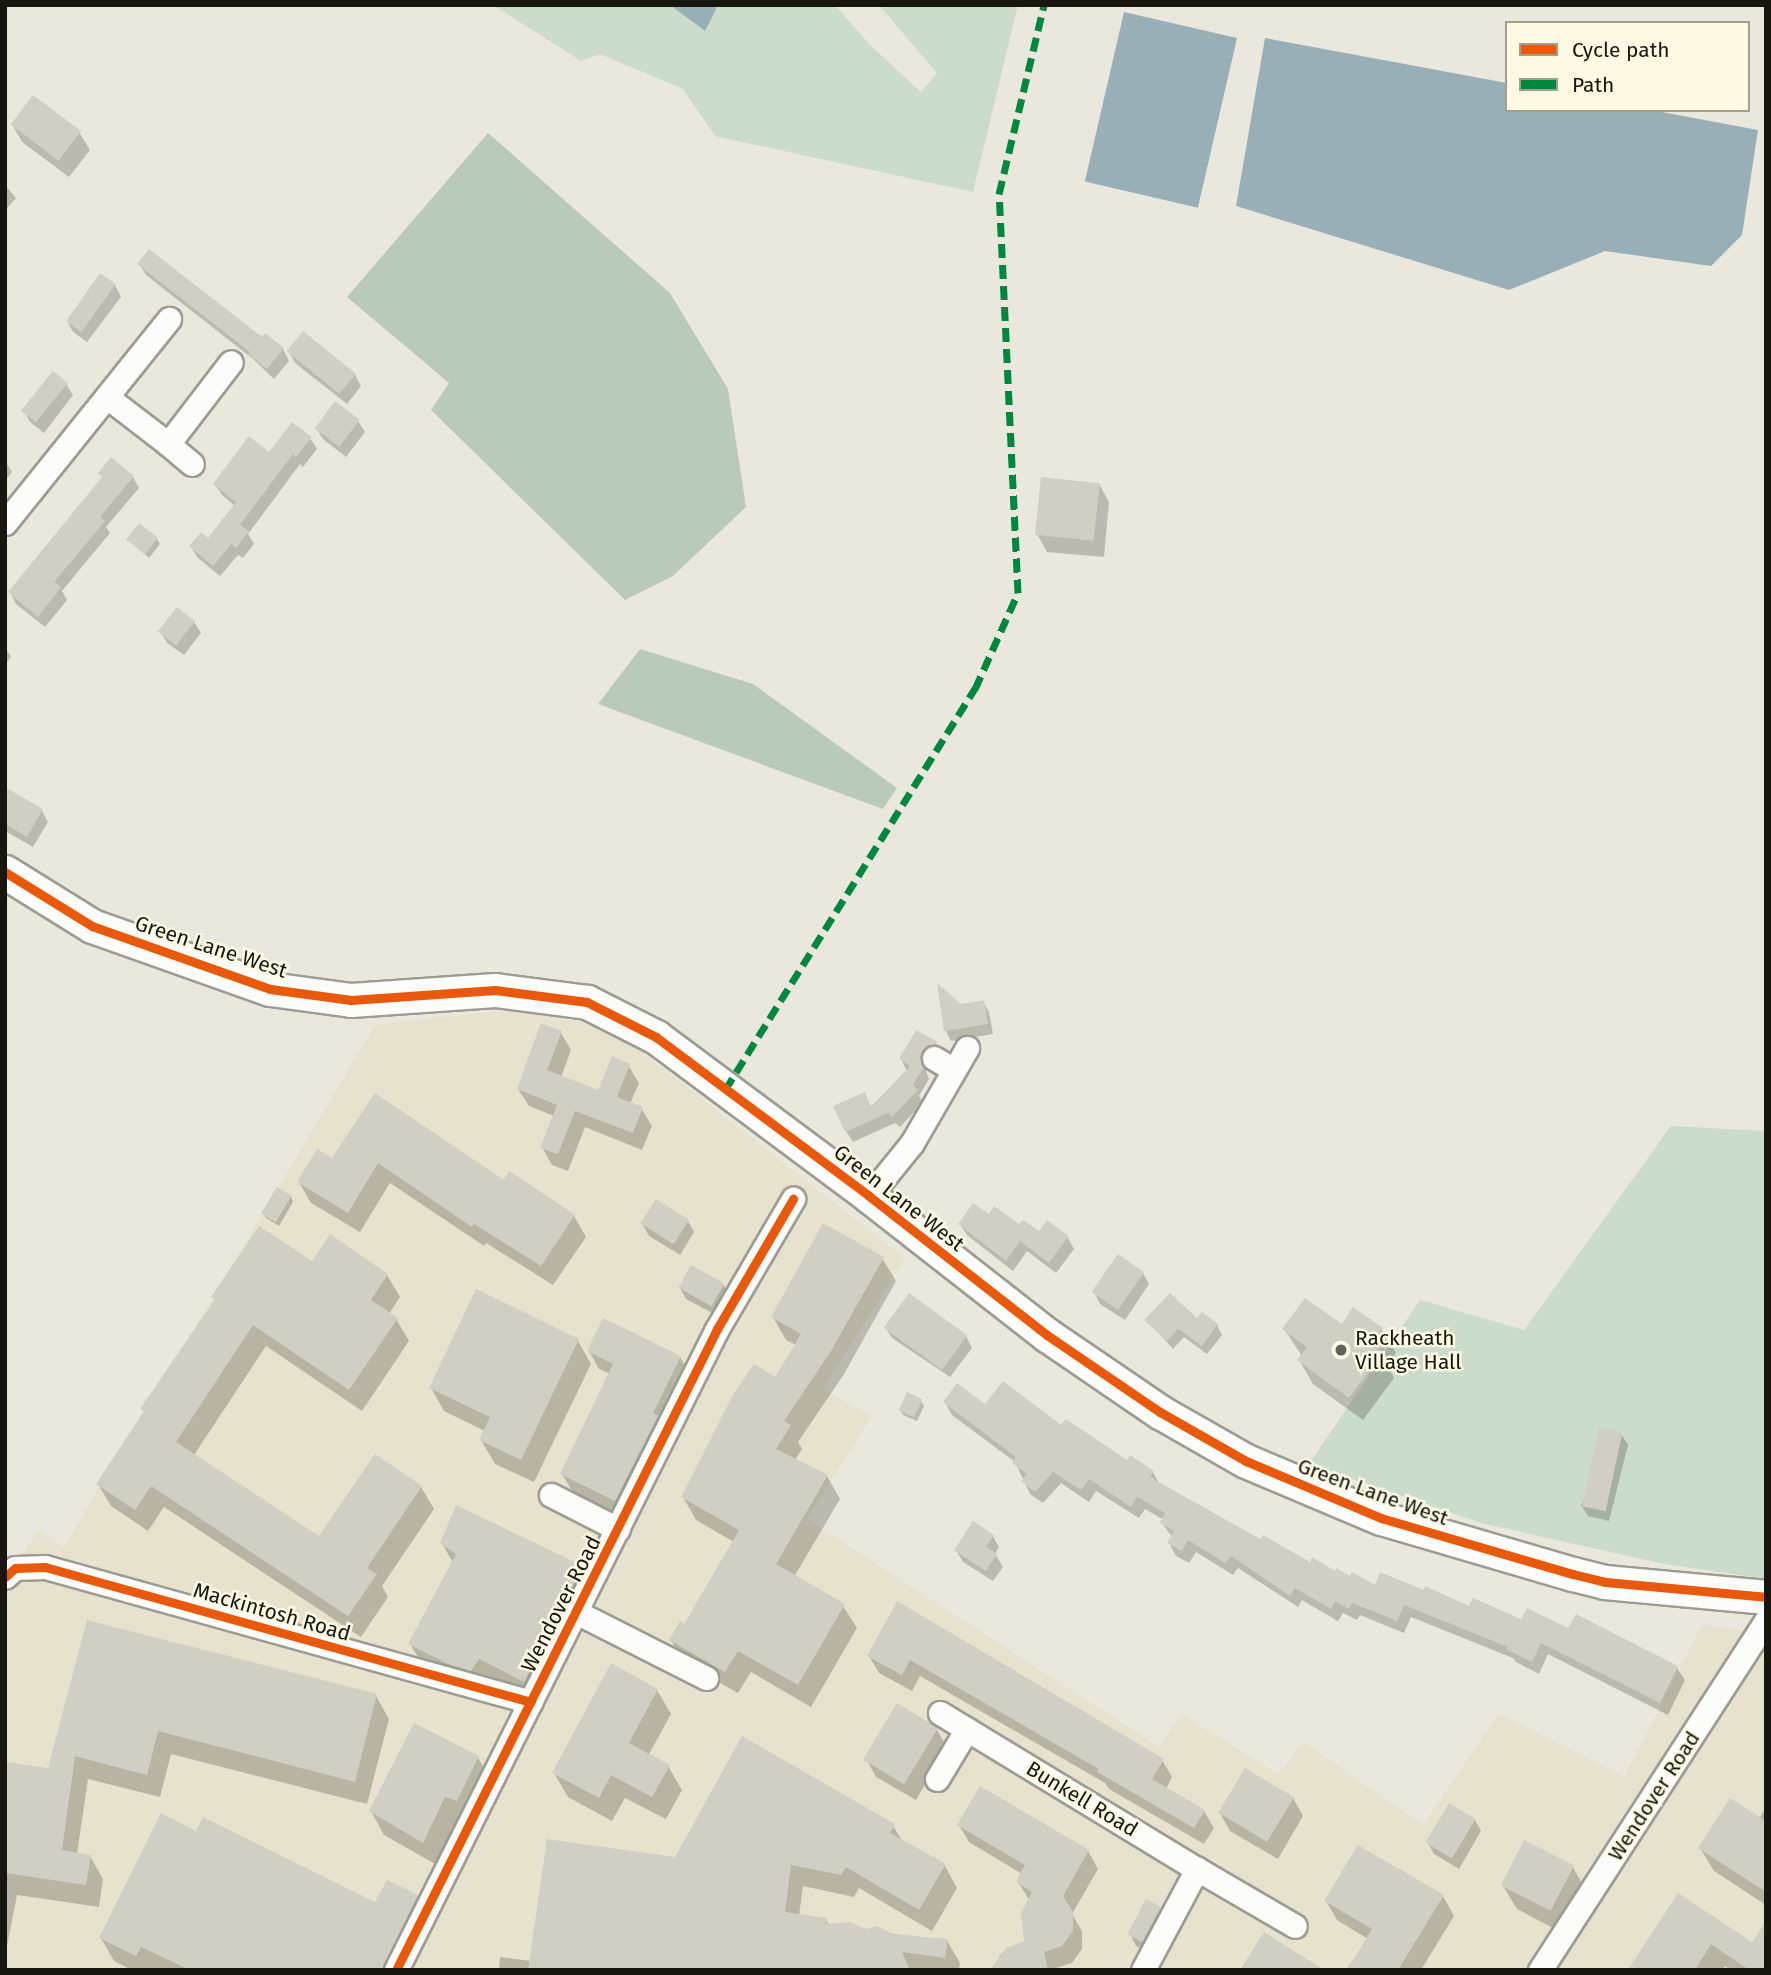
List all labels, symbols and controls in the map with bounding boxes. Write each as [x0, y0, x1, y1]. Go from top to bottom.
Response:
legend [1505, 21, 1750, 112]
text: Cycle path [1572, 37, 1670, 63]
text: Path [1572, 72, 1614, 98]
street label: Green Lane West [132, 911, 290, 983]
street label: Green Lane West [829, 1139, 969, 1257]
place label: Rackheath Village Hall [1355, 1325, 1461, 1375]
marker: Rackheath Village Hall [1333, 1342, 1349, 1358]
street label: Green Lane West [1294, 1453, 1452, 1531]
street label: Wendover Road [516, 1532, 606, 1676]
street label: Mackintosh Road [190, 1578, 354, 1646]
street label: Wendover Road [1603, 1726, 1705, 1866]
street label: Bunkell Road [1022, 1756, 1142, 1842]

